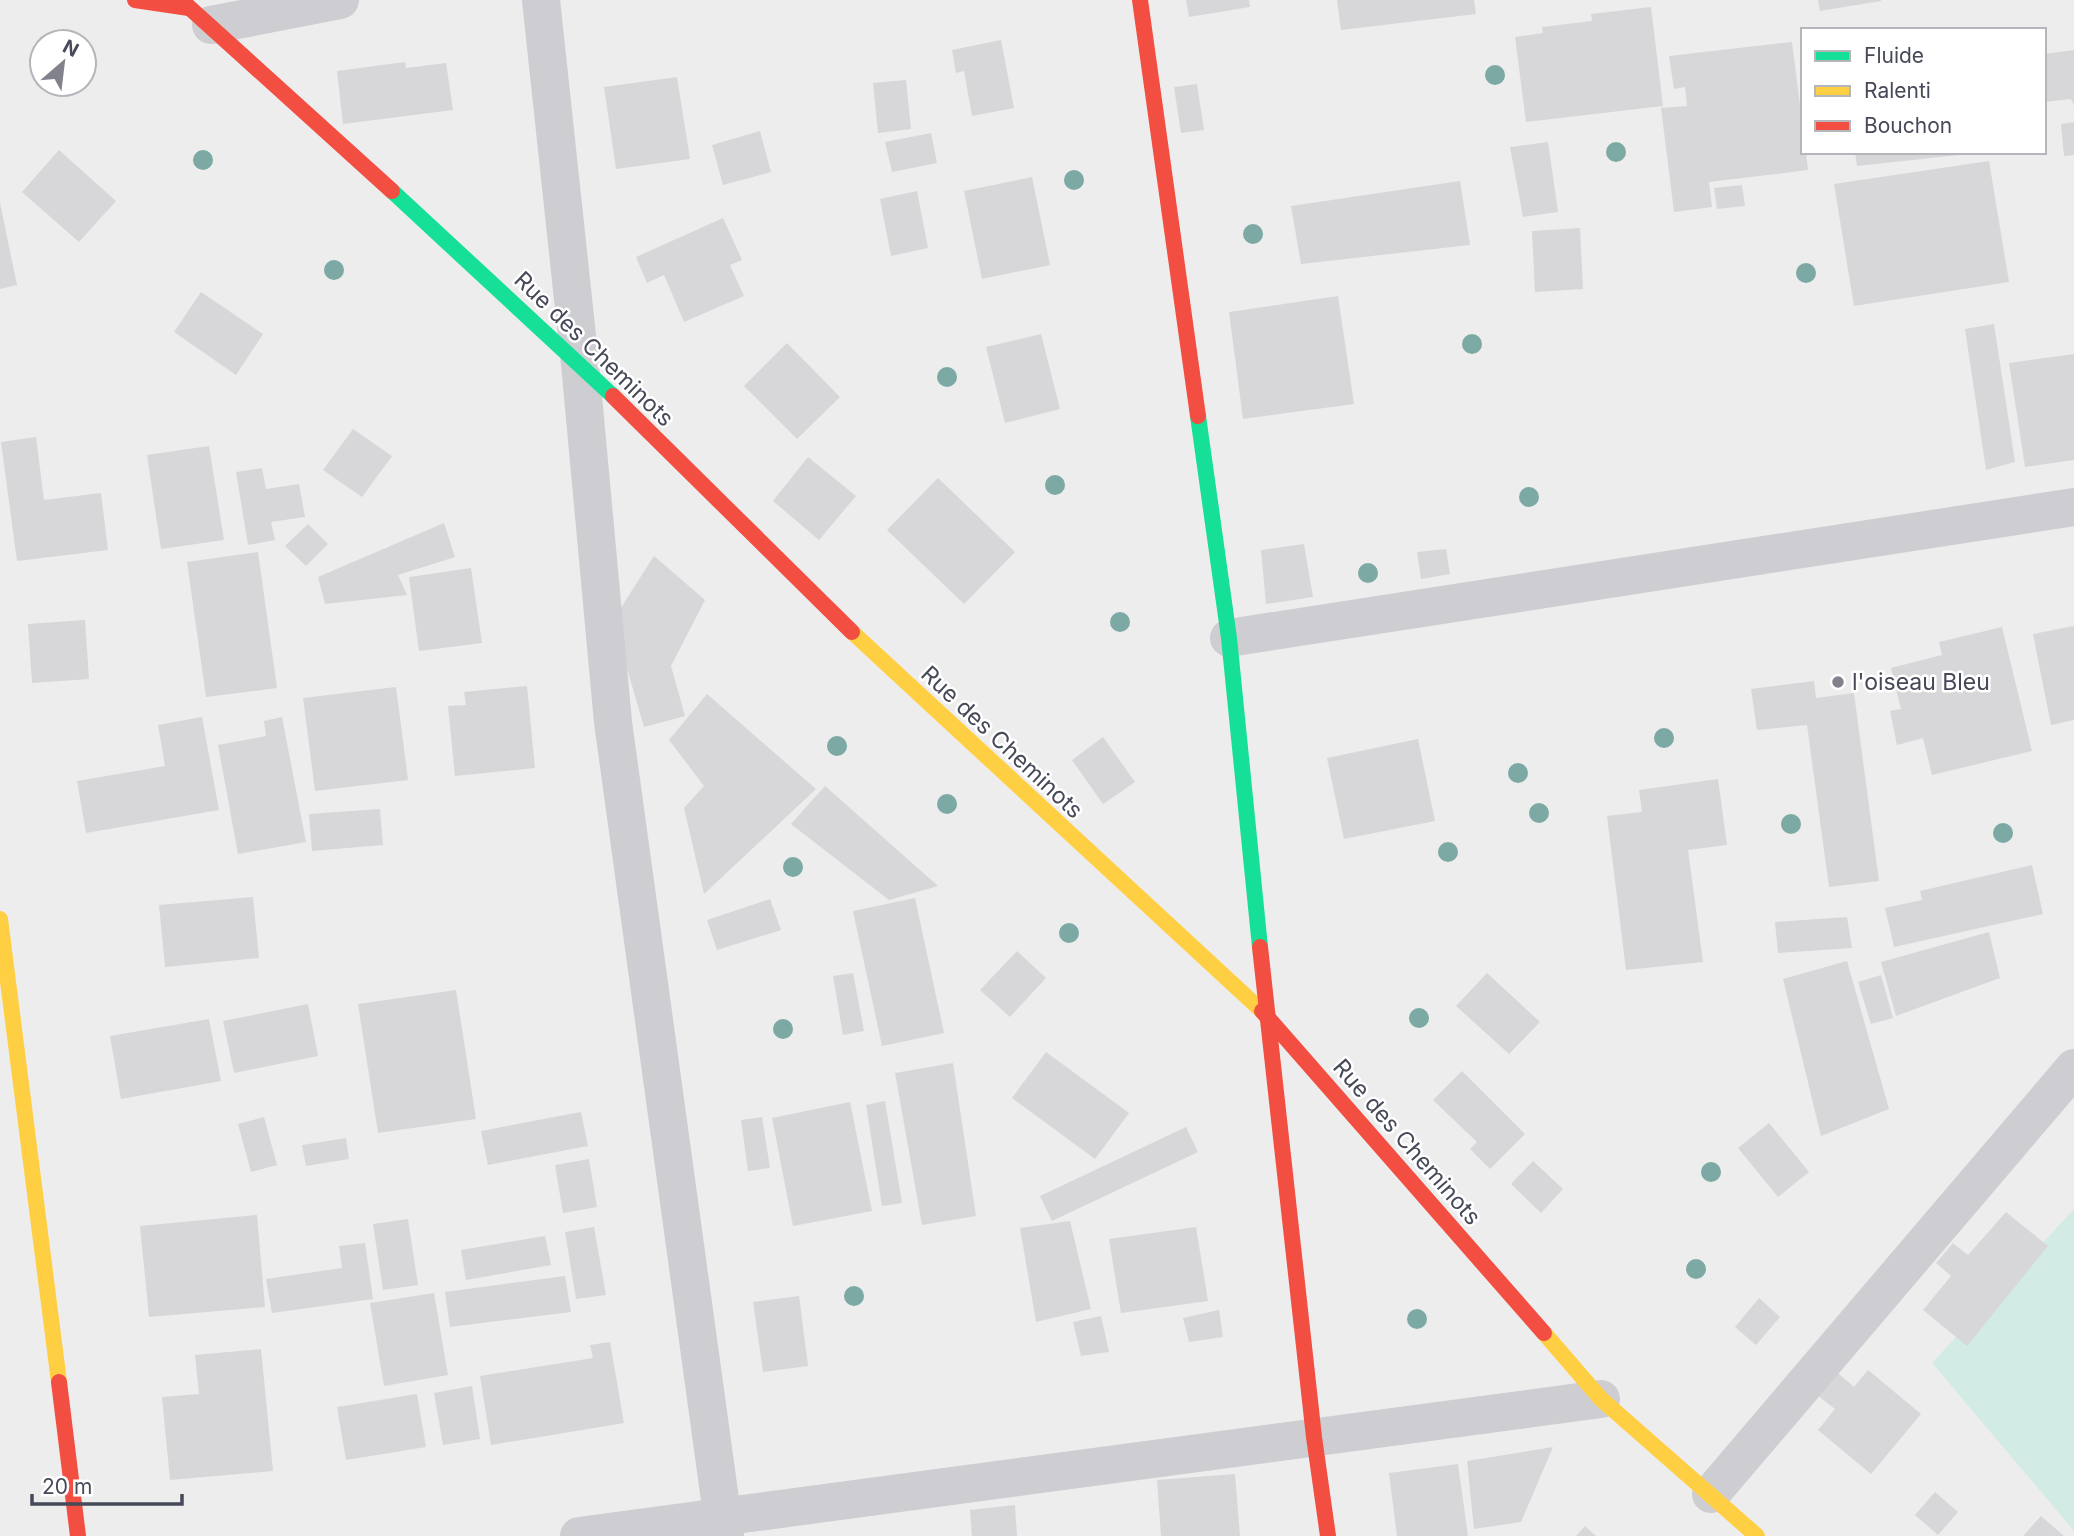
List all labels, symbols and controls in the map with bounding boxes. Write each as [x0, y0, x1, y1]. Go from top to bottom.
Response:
north arrow [28, 28, 98, 98]
legend [1801, 28, 2046, 154]
text: N [59, 35, 83, 62]
text: Fluide [1864, 43, 1924, 68]
text: Ralenti [1864, 78, 1931, 103]
text: Bouchon [1864, 113, 1952, 138]
street label: Rue des Cheminots [508, 266, 680, 432]
street label: Rue des Cheminots [915, 660, 1089, 824]
place label: l'oiseau Bleu [1852, 668, 1990, 696]
marker: l'oiseau Bleu [1830, 674, 1846, 690]
street label: Rue des Cheminots [1327, 1053, 1487, 1231]
scale bar [32, 1462, 182, 1506]
text: 20 m [42, 1474, 92, 1499]

